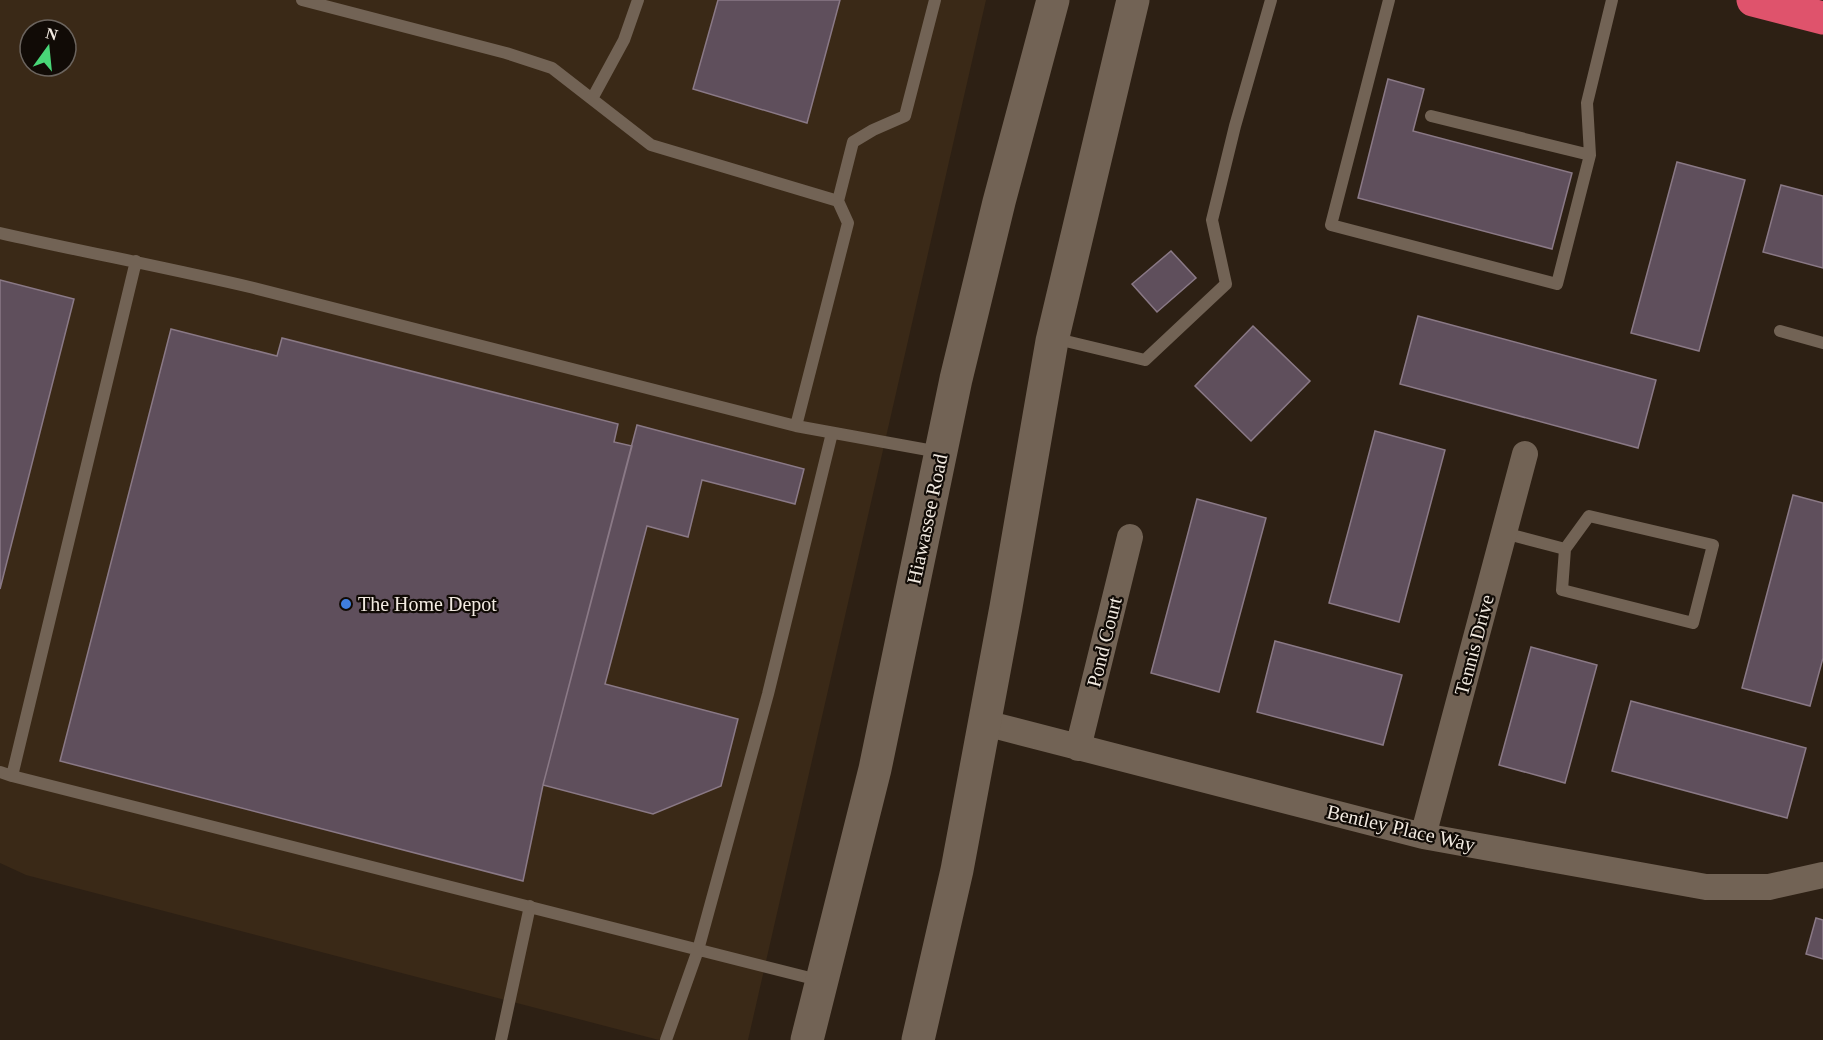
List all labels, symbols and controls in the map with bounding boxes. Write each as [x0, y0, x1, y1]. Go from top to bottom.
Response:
north arrow [18, 18, 78, 78]
text: N [44, 24, 60, 44]
street label: Hiawassee Road [902, 452, 952, 586]
street label: Tennis Drive [1450, 592, 1498, 698]
place label: The Home Depot [358, 593, 497, 616]
street label: Pond Court [1082, 594, 1126, 689]
marker: The Home Depot [339, 597, 353, 611]
street label: Bentley Place Way [1325, 800, 1477, 857]

